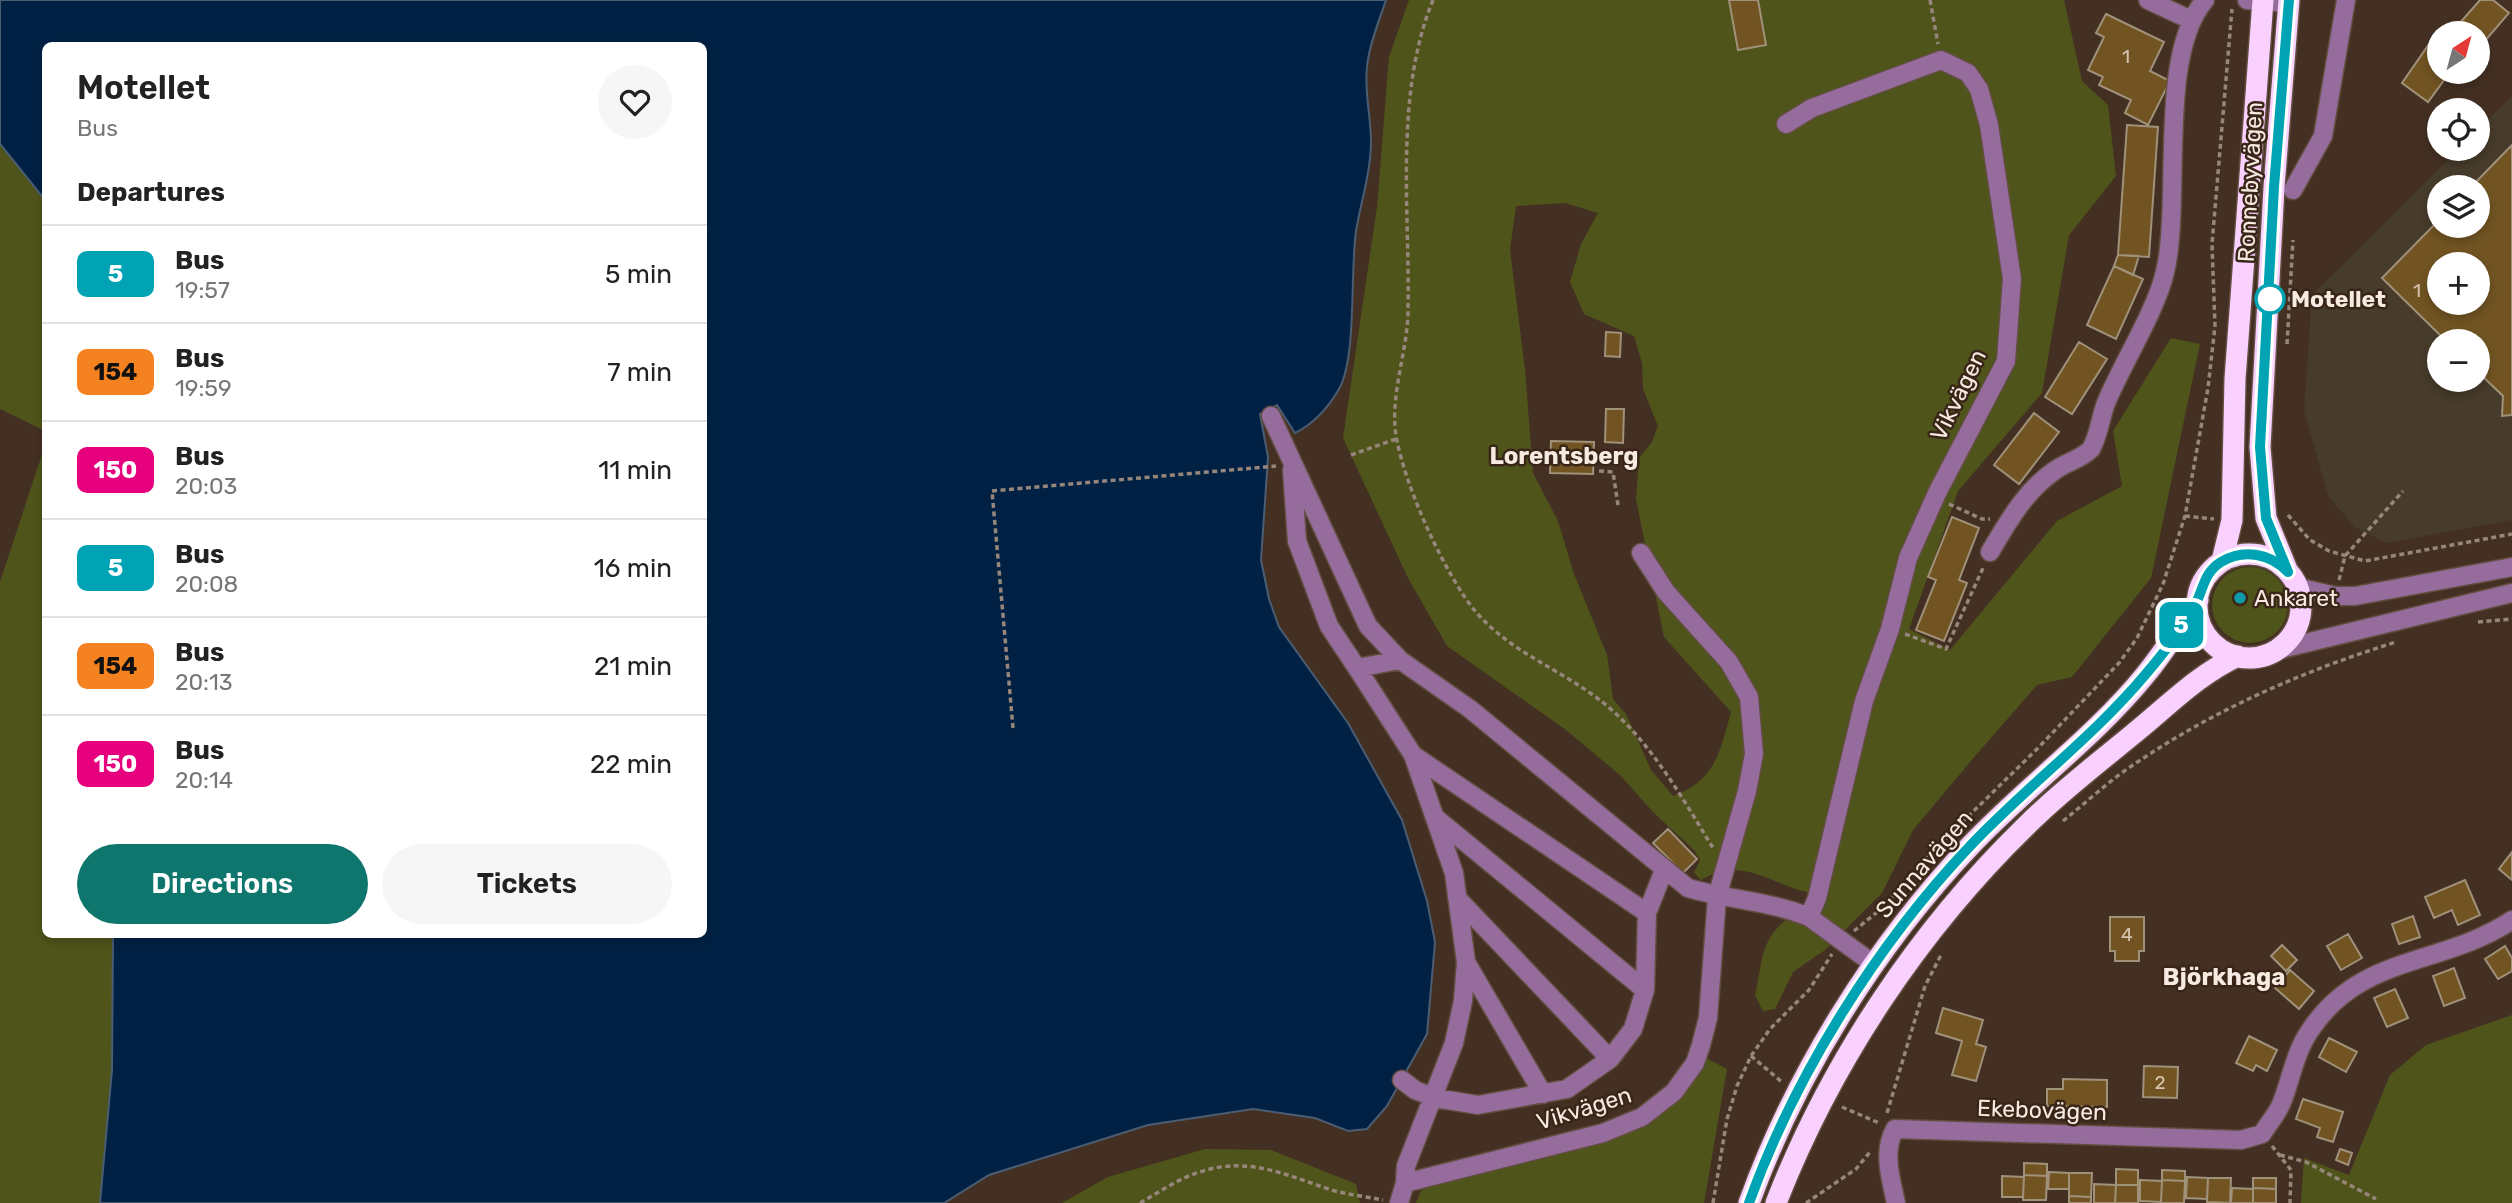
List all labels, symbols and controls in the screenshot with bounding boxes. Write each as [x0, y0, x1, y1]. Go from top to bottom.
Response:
north arrow [2427, 21, 2490, 84]
map controls [2427, 21, 2490, 392]
house number: 1 [2122, 45, 2130, 68]
button: heart [598, 65, 672, 139]
text: Motellet [77, 68, 210, 107]
button: locate [2427, 98, 2490, 161]
street label: Ronnebyvägen [2232, 101, 2268, 263]
text: Bus [77, 114, 118, 142]
button: layers [2427, 175, 2490, 238]
text: Departures [77, 177, 225, 208]
text: Bus [175, 245, 224, 276]
button: + [2427, 252, 2490, 315]
text: 5 min [605, 259, 672, 290]
text: 5 [108, 260, 123, 288]
text: 19:57 [175, 276, 230, 304]
house number: 1 [2413, 279, 2421, 302]
marker: Motellet [2255, 284, 2285, 314]
place label: Motellet [2291, 285, 2386, 313]
button: − [2427, 329, 2490, 392]
text: Bus [175, 343, 224, 374]
street label: Vikvägen [1924, 345, 1992, 445]
text: 7 min [607, 357, 672, 388]
text: 154 [94, 358, 137, 386]
text: 19:59 [175, 374, 232, 402]
text: Bus [175, 441, 224, 472]
district label: Lorentsberg [1489, 442, 1639, 470]
text: 11 min [598, 455, 672, 486]
text: 150 [94, 456, 137, 484]
text: 20:03 [175, 472, 237, 500]
text: Bus [175, 539, 224, 570]
text: 16 min [594, 553, 672, 584]
text: 5 [108, 554, 123, 582]
text: 20:08 [175, 570, 238, 598]
place label: Ankaret [2254, 584, 2338, 612]
marker: Ankaret [2232, 590, 2248, 606]
line badge: 5 [2158, 602, 2204, 648]
text: 5 [2173, 611, 2189, 639]
text: Bus [175, 637, 224, 668]
text: 21 min [594, 651, 672, 682]
text: 154 [94, 652, 137, 680]
text: 20:13 [175, 668, 233, 696]
text: Bus [175, 735, 224, 766]
text: 22 min [590, 749, 672, 780]
text: 150 [94, 750, 137, 778]
text: 20:14 [175, 766, 233, 794]
street label: Sunnavägen [1869, 804, 1979, 924]
button: Directions [77, 844, 368, 924]
button: Tickets [382, 844, 672, 924]
house number: 4 [2121, 923, 2133, 946]
district label: Björkhaga [2163, 963, 2285, 991]
house number: 2 [2154, 1071, 2166, 1094]
street label: Vikvägen [1533, 1080, 1635, 1136]
street label: Ekebovägen [1976, 1094, 2108, 1126]

